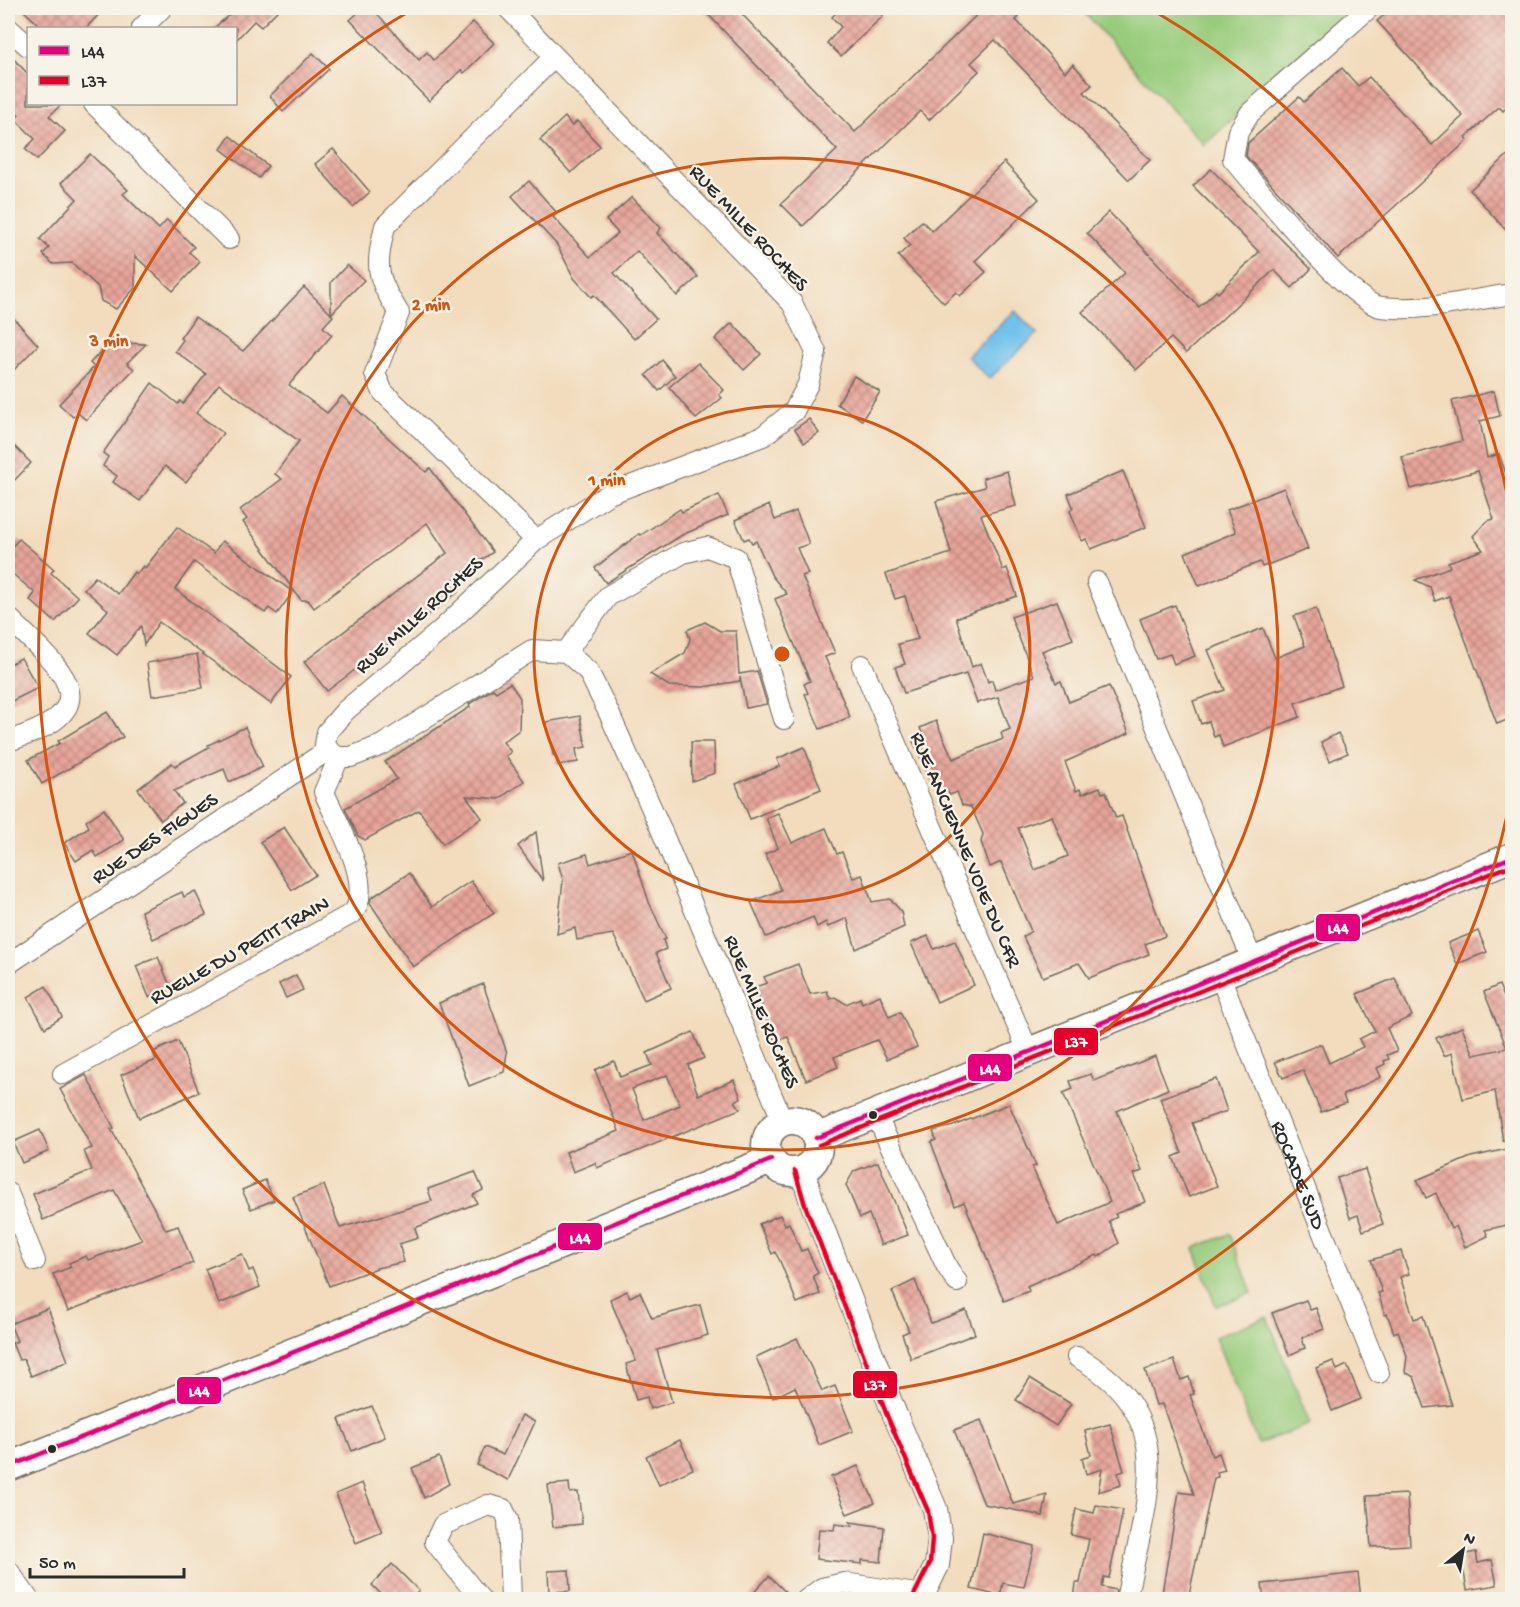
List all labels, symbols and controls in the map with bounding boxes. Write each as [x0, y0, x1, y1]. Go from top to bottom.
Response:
legend [27, 27, 237, 105]
text: L44 [81, 43, 105, 64]
text: L37 [81, 73, 107, 94]
street label: RUE MILLE ROCHES [682, 161, 813, 298]
text: 2 min [412, 296, 451, 317]
text: 3 min [89, 332, 129, 353]
text: 1 min [588, 471, 626, 492]
street label: RUE MILLE ROCHES [351, 552, 490, 681]
centre of rings [772, 644, 792, 664]
street label: RUE ANCIENNE VOIE DU CFR [903, 729, 1025, 973]
street label: RUE DES FIGUES [88, 788, 224, 891]
street label: RUELLE DU PETIT TRAIN [147, 892, 335, 1012]
line badge: L44 [1315, 913, 1361, 942]
text: L44 [1328, 921, 1349, 940]
street label: RUE MILLE ROCHES [716, 932, 803, 1093]
line badge: L37 [1053, 1027, 1099, 1056]
text: L37 [1065, 1035, 1088, 1054]
line badge: L44 [967, 1053, 1013, 1082]
text: L44 [980, 1062, 1001, 1081]
unlabelled marker [867, 1109, 879, 1121]
street label: ROCADE SUD [1263, 1118, 1329, 1234]
line badge: L44 [557, 1222, 603, 1251]
text: L44 [570, 1231, 591, 1250]
line badge: L37 [852, 1370, 898, 1399]
line badge: L44 [176, 1376, 222, 1405]
text: L37 [864, 1378, 887, 1397]
text: L44 [189, 1384, 210, 1403]
unlabelled marker [46, 1443, 58, 1455]
north arrow [1433, 1520, 1493, 1580]
text: N [1459, 1529, 1478, 1551]
scale bar [30, 1541, 184, 1579]
text: 50 m [39, 1554, 76, 1575]

